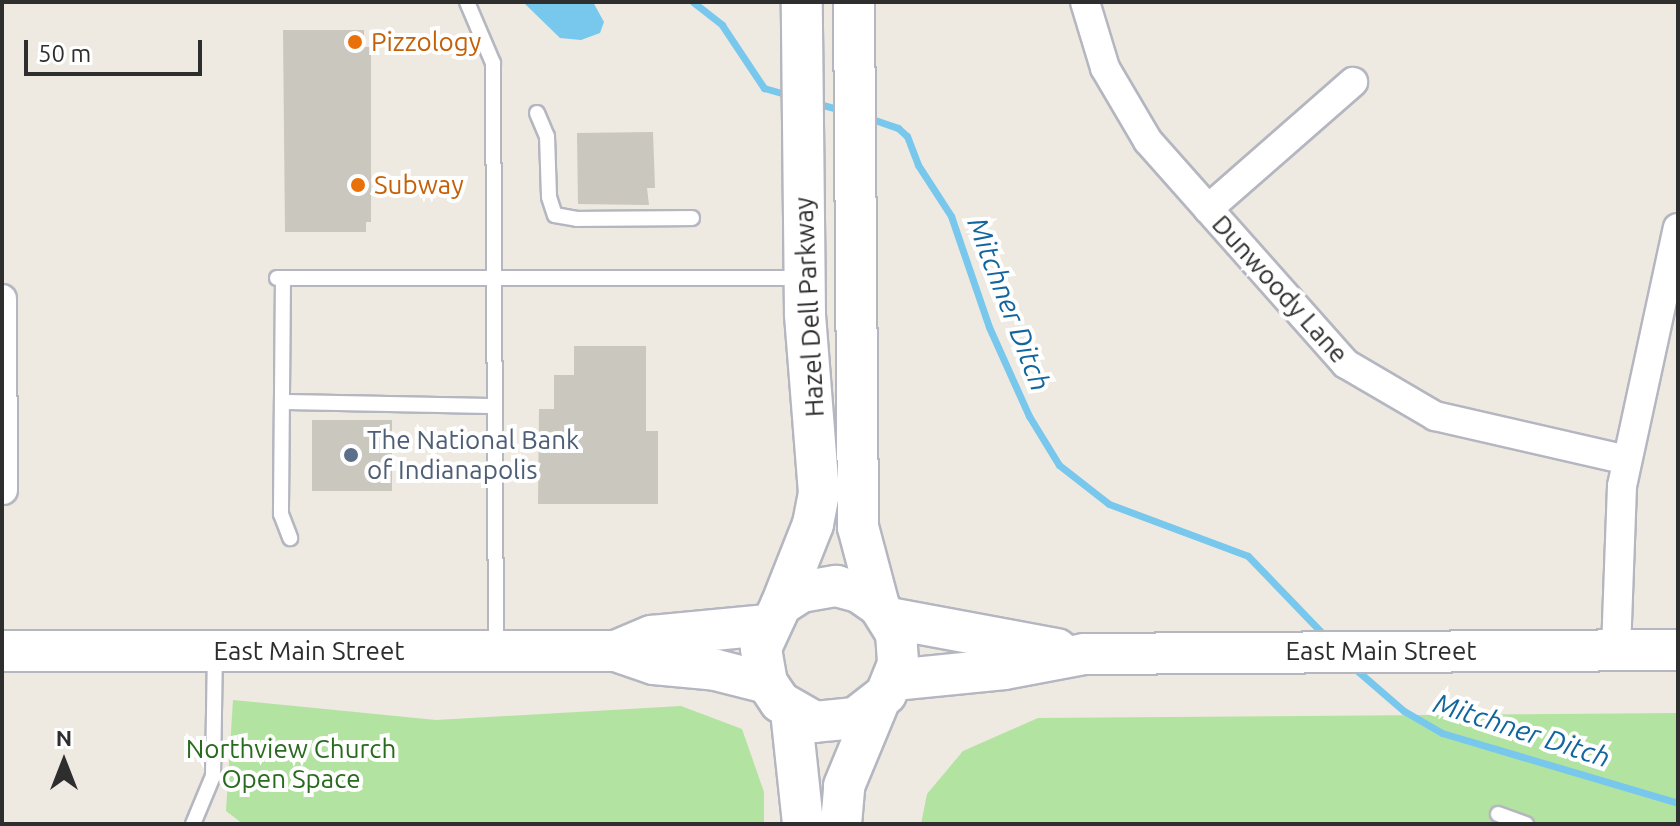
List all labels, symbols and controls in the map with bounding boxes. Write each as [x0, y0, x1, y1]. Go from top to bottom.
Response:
scale bar [28, 24, 206, 74]
place label: Pizzology [371, 26, 481, 58]
marker: Pizzology [346, 33, 364, 51]
text: 50 m [38, 40, 91, 67]
place label: Subway [374, 169, 464, 201]
marker: Subway [349, 176, 367, 194]
street label: Hazel Dell Parkway [788, 196, 830, 418]
street label: Dunwoody Lane [1205, 209, 1355, 369]
water label: Mitchner Ditch [961, 213, 1057, 395]
place label: The National Bank of Indianapolis [367, 424, 579, 486]
marker: The National Bank of Indianapolis [342, 446, 360, 464]
street label: East Main Street [213, 635, 405, 667]
street label: East Main Street [1285, 635, 1477, 667]
water label: Mitchner Ditch [1430, 686, 1614, 774]
north arrow [24, 722, 104, 802]
text: N [56, 725, 72, 750]
park label: Northview Church Open Space [186, 733, 396, 794]

